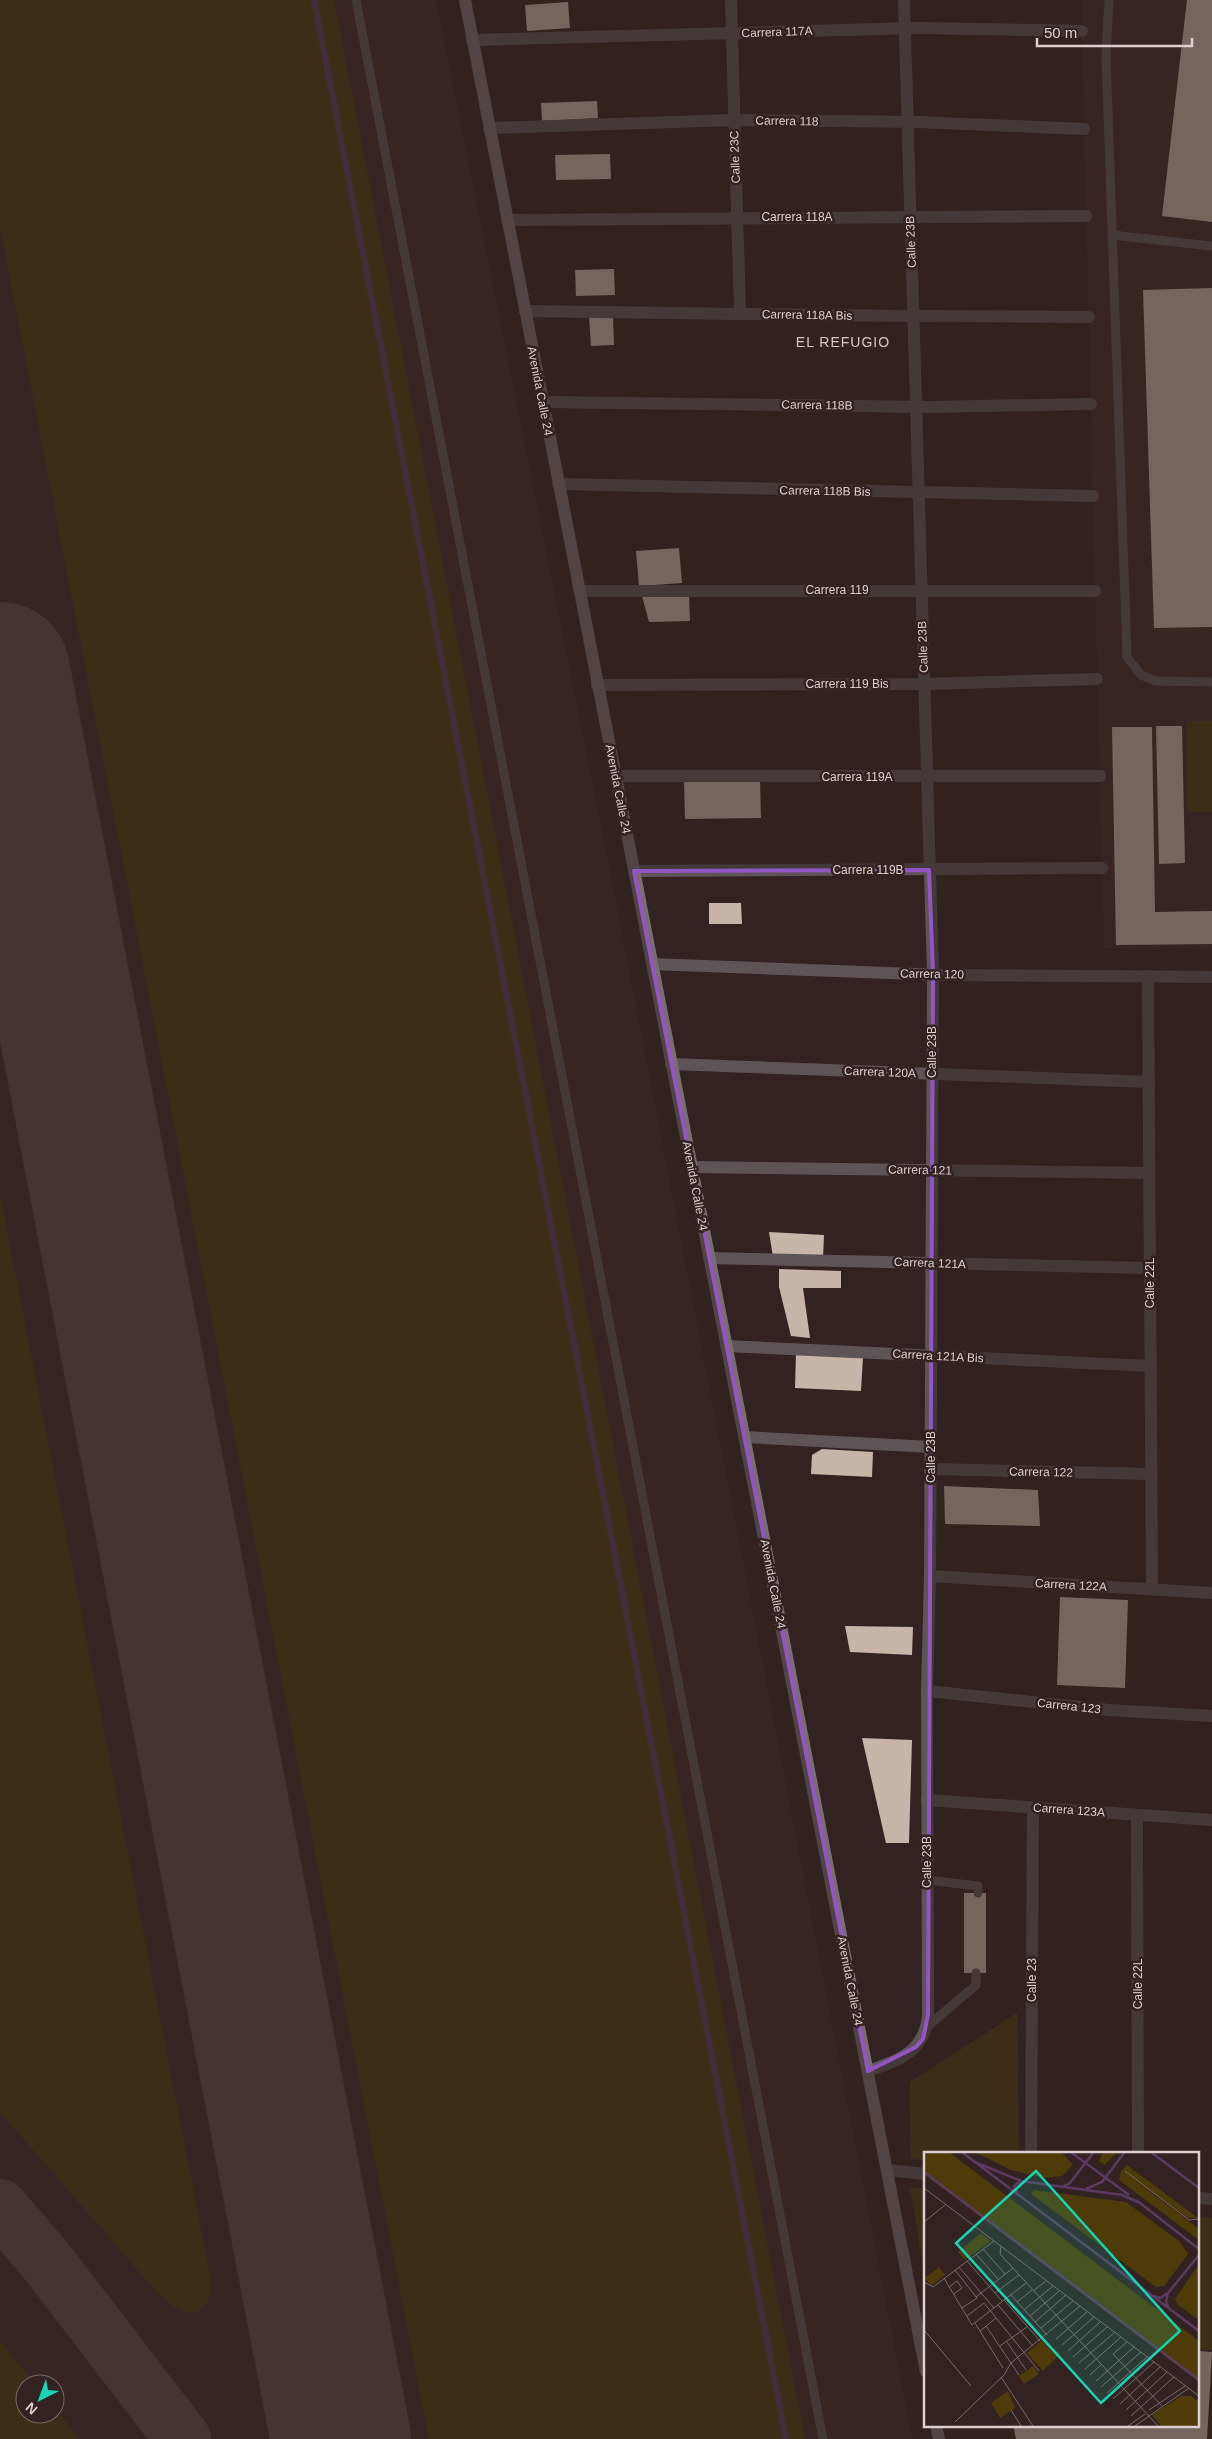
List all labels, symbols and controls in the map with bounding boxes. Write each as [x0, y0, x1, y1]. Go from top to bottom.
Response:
scale bar [1037, 15, 1192, 47]
street label: Carrera 117A [741, 24, 813, 40]
text: 50 m [1044, 24, 1077, 41]
street label: Carrera 118 [755, 113, 819, 129]
street label: Calle 23C [727, 130, 743, 184]
street label: Carrera 118A [761, 210, 833, 224]
street label: Calle 23B [903, 216, 919, 268]
street label: Carrera 118A Bis [762, 307, 852, 323]
district label: EL REFUGIO [796, 334, 890, 350]
street label: Avenida Calle 24 [524, 345, 556, 437]
street label: Carrera 118B [781, 397, 853, 413]
street label: Carrera 118B Bis [779, 483, 871, 499]
street label: Carrera 119 [805, 583, 869, 597]
street label: Calle 23B [915, 621, 931, 673]
street label: Carrera 119 Bis [805, 677, 889, 691]
street label: Avenida Calle 24 [602, 743, 634, 835]
street label: Carrera 119A [821, 770, 893, 784]
street label: Carrera 119B [832, 863, 904, 877]
street label: Carrera 120 [900, 966, 964, 982]
street label: Calle 23B [925, 1026, 939, 1078]
street label: Carrera 120A [844, 1064, 916, 1080]
street label: Avenida Calle 24 [679, 1140, 711, 1232]
street label: Carrera 121 [888, 1162, 952, 1178]
street label: Carrera 121A [894, 1255, 966, 1271]
street label: Calle 22L [1143, 1257, 1157, 1308]
street label: Carrera 121A Bis [892, 1347, 984, 1365]
street label: Calle 23B [924, 1431, 938, 1483]
street label: Carrera 122 [1009, 1464, 1073, 1480]
street label: Avenida Calle 24 [757, 1538, 789, 1630]
street label: Carrera 122A [1035, 1576, 1107, 1594]
street label: Carrera 123 [1036, 1696, 1102, 1716]
street label: Carrera 123A [1033, 1801, 1105, 1819]
street label: Calle 23B [920, 1836, 934, 1888]
street label: Avenida Calle 24 [834, 1935, 866, 2027]
street label: Calle 23 [1025, 1958, 1039, 2002]
street label: Calle 22L [1131, 1958, 1145, 2009]
inset map [924, 2152, 1200, 2426]
north arrow [15, 2374, 65, 2424]
text: N [22, 2399, 40, 2418]

